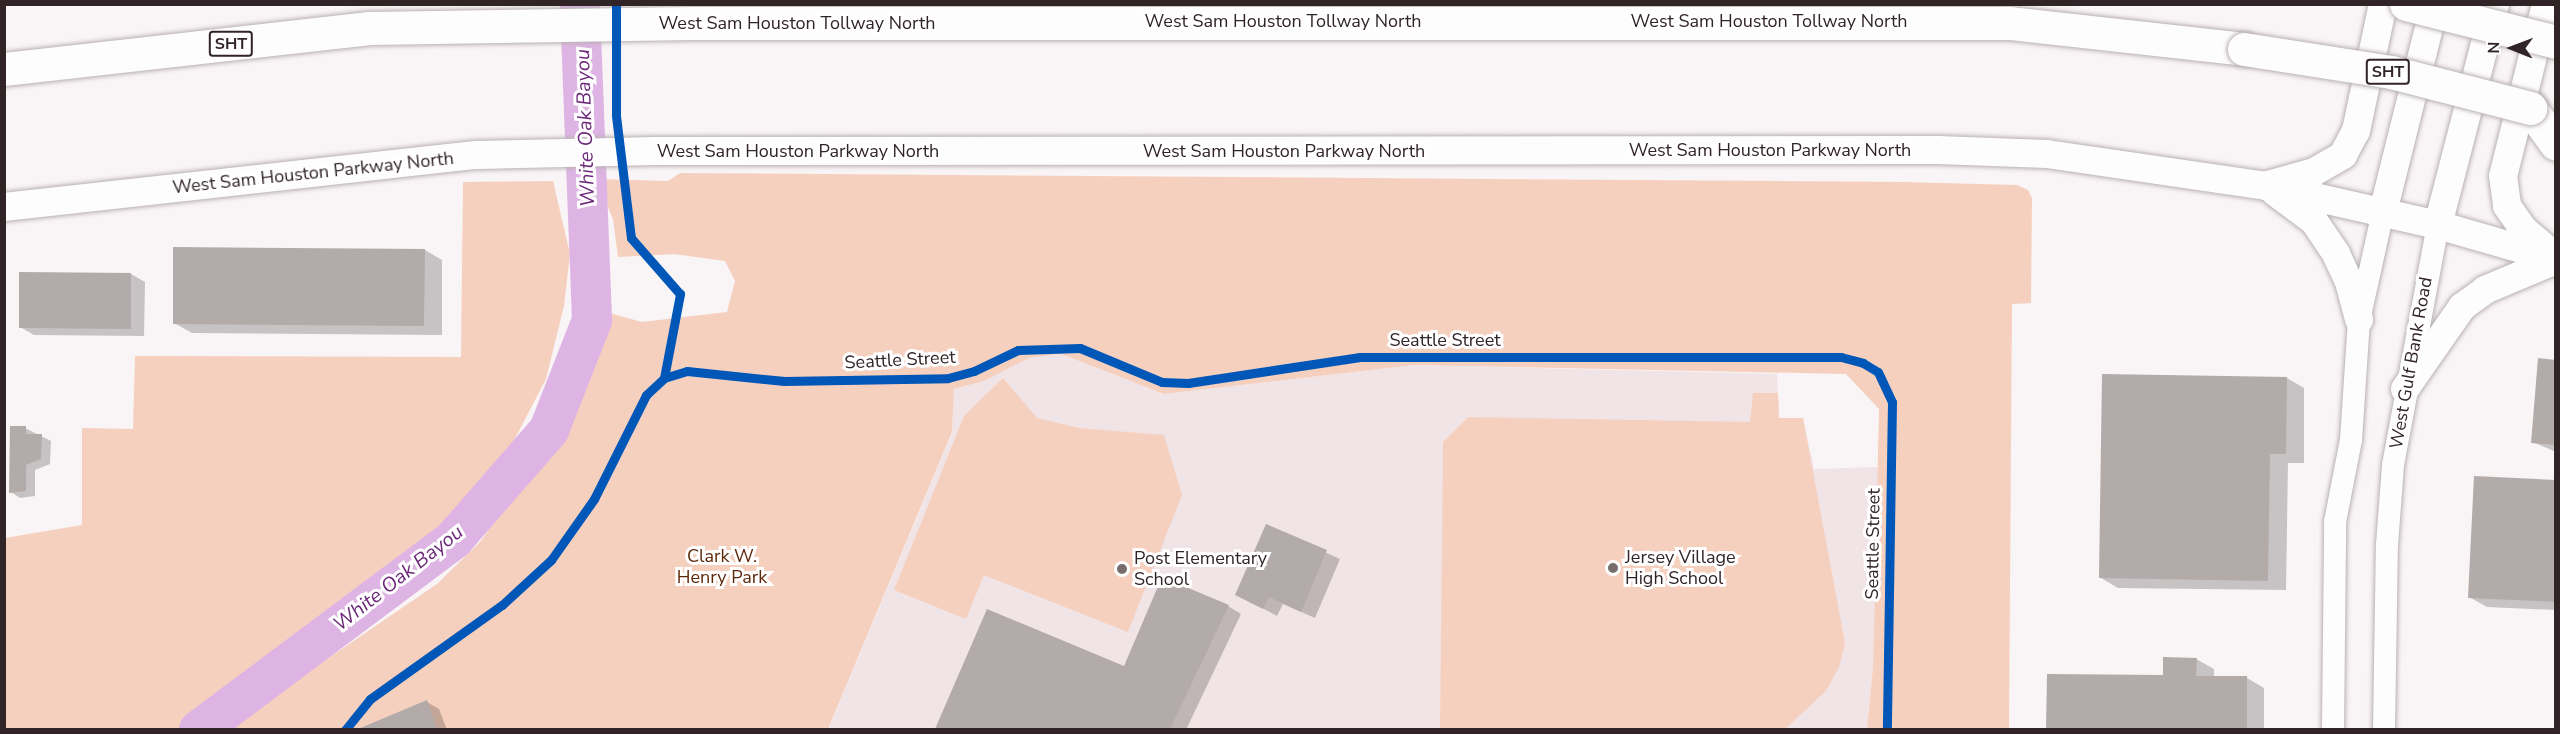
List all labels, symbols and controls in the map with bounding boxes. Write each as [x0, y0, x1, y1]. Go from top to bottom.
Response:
street label: West Sam Houston Tollway North [1145, 10, 1421, 32]
street label: West Sam Houston Tollway North [1631, 10, 1907, 32]
street label: West Sam Houston Tollway North [659, 12, 935, 34]
north arrow [2482, 18, 2542, 78]
road number: SHT [208, 31, 254, 57]
text: N [2483, 42, 2505, 54]
water label: White Oak Bayou [570, 48, 600, 208]
road number: SHT [2366, 59, 2410, 85]
street label: West Sam Houston Parkway North [1629, 139, 1911, 161]
street label: West Sam Houston Parkway North [657, 140, 939, 162]
street label: West Sam Houston Parkway North [1143, 140, 1425, 162]
street label: West Sam Houston Parkway North [171, 147, 455, 199]
street label: West Gulf Bank Road [2385, 275, 2437, 451]
street label: Seattle Street [1389, 329, 1501, 351]
street label: Seattle Street [844, 346, 956, 374]
street label: Seattle Street [1861, 488, 1885, 600]
water label: White Oak Bayou [328, 520, 468, 636]
park label: Clark W. Henry Park [677, 546, 767, 588]
place label: Jersey Village High School [1625, 547, 1736, 590]
place label: Post Elementary School [1134, 548, 1267, 590]
marker: Jersey Village High School [1606, 561, 1620, 575]
marker: Post Elementary School [1115, 562, 1129, 576]

